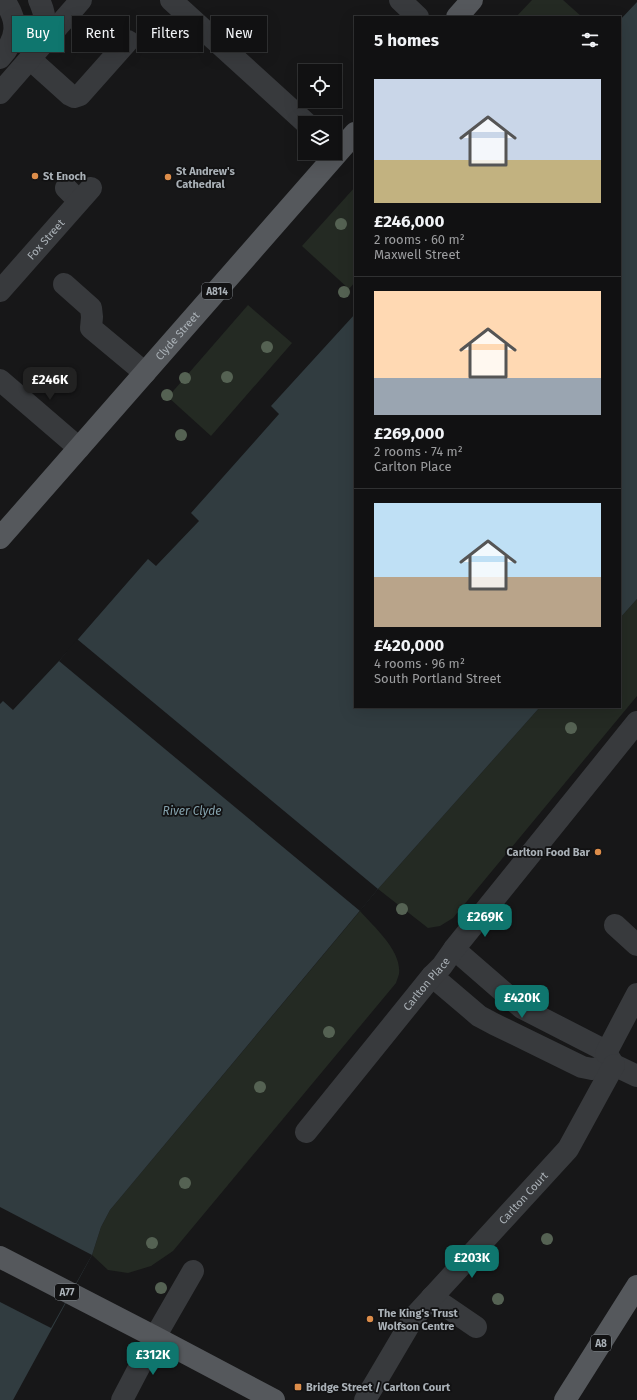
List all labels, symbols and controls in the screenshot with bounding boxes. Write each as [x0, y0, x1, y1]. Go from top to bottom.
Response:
chip: Buy [12, 16, 64, 52]
chip: Rent [72, 16, 129, 52]
chip: Filters [137, 16, 203, 52]
chip: New [211, 16, 267, 52]
icon: filters [579, 29, 601, 51]
text: 5 homes [374, 30, 439, 51]
map controls [298, 64, 342, 160]
button: locate [298, 64, 342, 108]
icon: home [452, 105, 524, 177]
button: layers [298, 116, 342, 160]
place label: St Andrew's Cathedral [176, 165, 235, 191]
place label: St Enoch [43, 170, 86, 183]
marker: St Enoch [30, 171, 40, 181]
marker: St Andrew's Cathedral [163, 172, 173, 182]
text: £246,000 [374, 211, 444, 232]
street label: Fox Street [25, 217, 67, 262]
text: 2 rooms · 60 m² [374, 232, 465, 247]
text: Maxwell Street [374, 247, 460, 262]
road number: A814 [202, 283, 232, 299]
street label: Clyde Street [153, 309, 202, 363]
icon: home [452, 317, 524, 389]
pin: £246K [22, 367, 78, 401]
text: £246K [32, 372, 68, 387]
text: £269,000 [374, 423, 444, 444]
text: 2 rooms · 74 m² [374, 444, 463, 459]
text: Carlton Place [374, 459, 451, 474]
icon: home [452, 529, 524, 601]
text: £420,000 [374, 635, 444, 656]
text: 4 rooms · 96 m² [374, 656, 465, 671]
text: South Portland Street [374, 671, 501, 686]
water label: River Clyde [162, 804, 222, 818]
place label: Carlton Food Bar [506, 846, 591, 859]
marker: Carlton Food Bar [593, 847, 603, 857]
pin: £269K [457, 904, 513, 938]
text: £269K [467, 909, 503, 924]
street label: Carlton Place [401, 955, 453, 1013]
pin: £420K [494, 985, 550, 1019]
text: £420K [504, 990, 540, 1005]
street label: Carlton Court [496, 1169, 551, 1227]
pin: £203K [444, 1245, 500, 1279]
text: £203K [454, 1250, 490, 1265]
road number: A77 [55, 1284, 79, 1300]
place label: The King's Trust Wolfson Centre [378, 1307, 458, 1333]
marker: The King's Trust Wolfson Centre [365, 1314, 375, 1324]
road number: A8 [591, 1335, 611, 1351]
pin: £312K [125, 1342, 181, 1376]
text: £312K [136, 1347, 170, 1362]
place label: Bridge Street / Carlton Court [306, 1381, 451, 1394]
marker: Bridge Street / Carlton Court [293, 1382, 303, 1392]

